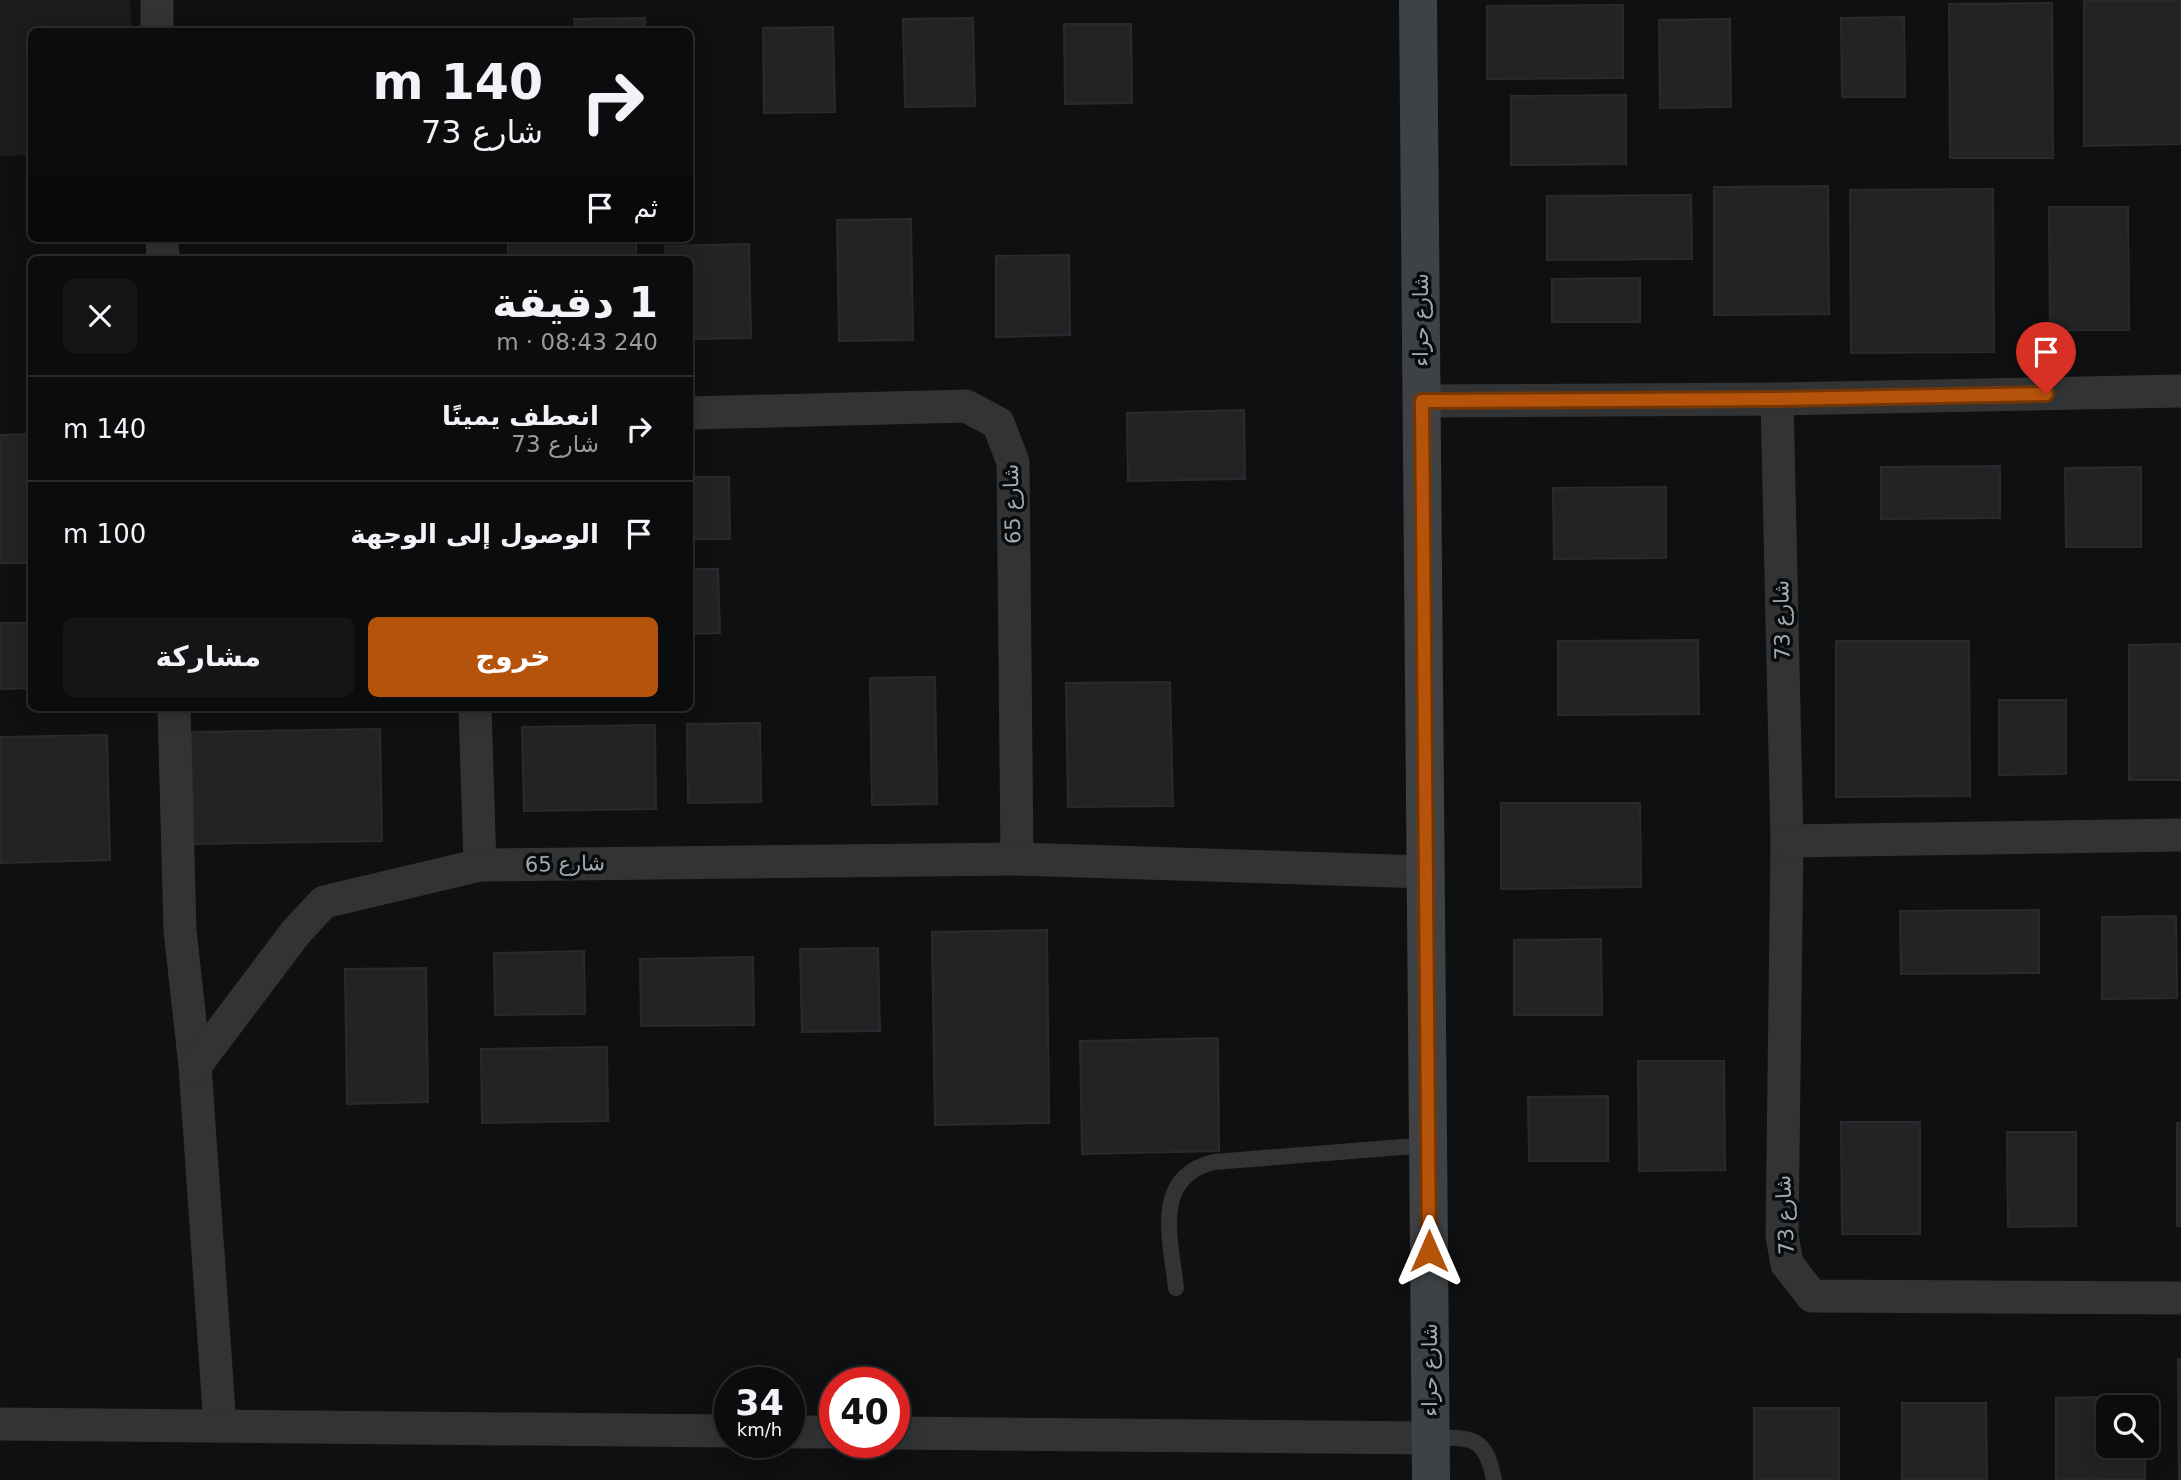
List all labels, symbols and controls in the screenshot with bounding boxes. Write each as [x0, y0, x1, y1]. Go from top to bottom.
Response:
text: 140 m [373, 54, 543, 111]
icon: right [567, 56, 658, 147]
text: شارع 73 [421, 113, 543, 151]
icon: arrive [581, 189, 619, 227]
text: ثم [633, 193, 658, 223]
street label: شارع حراء [1409, 273, 1433, 367]
text: 1 دقيقة [492, 278, 658, 327]
button: close [63, 279, 137, 353]
pin [2016, 322, 2076, 394]
text: 240 m · 08:43 [496, 329, 658, 355]
icon: arrive [2027, 333, 2065, 371]
text: انعطف يمينًا [442, 401, 599, 431]
icon: right [620, 410, 658, 448]
text: 140 m [63, 414, 146, 444]
text: شارع 73 [511, 431, 599, 457]
street label: شارع 65 [999, 464, 1025, 544]
icon: arrive [620, 515, 658, 553]
text: 100 m [63, 519, 146, 549]
text: الوصول إلى الوجهة [350, 519, 599, 549]
street label: شارع 73 [1769, 580, 1795, 660]
button: مشاركة [63, 617, 354, 697]
button: خروج [368, 617, 658, 697]
street label: شارع 65 [525, 851, 605, 877]
street label: شارع 73 [1771, 1174, 1799, 1256]
position arrow [1392, 1214, 1466, 1288]
street label: شارع حراء [1418, 1323, 1442, 1417]
speed limit sign: 40 [819, 1367, 910, 1458]
text: 34 [735, 1383, 784, 1423]
map controls [2096, 1395, 2159, 1458]
button: search [2096, 1395, 2159, 1458]
text: km/h [737, 1419, 782, 1440]

